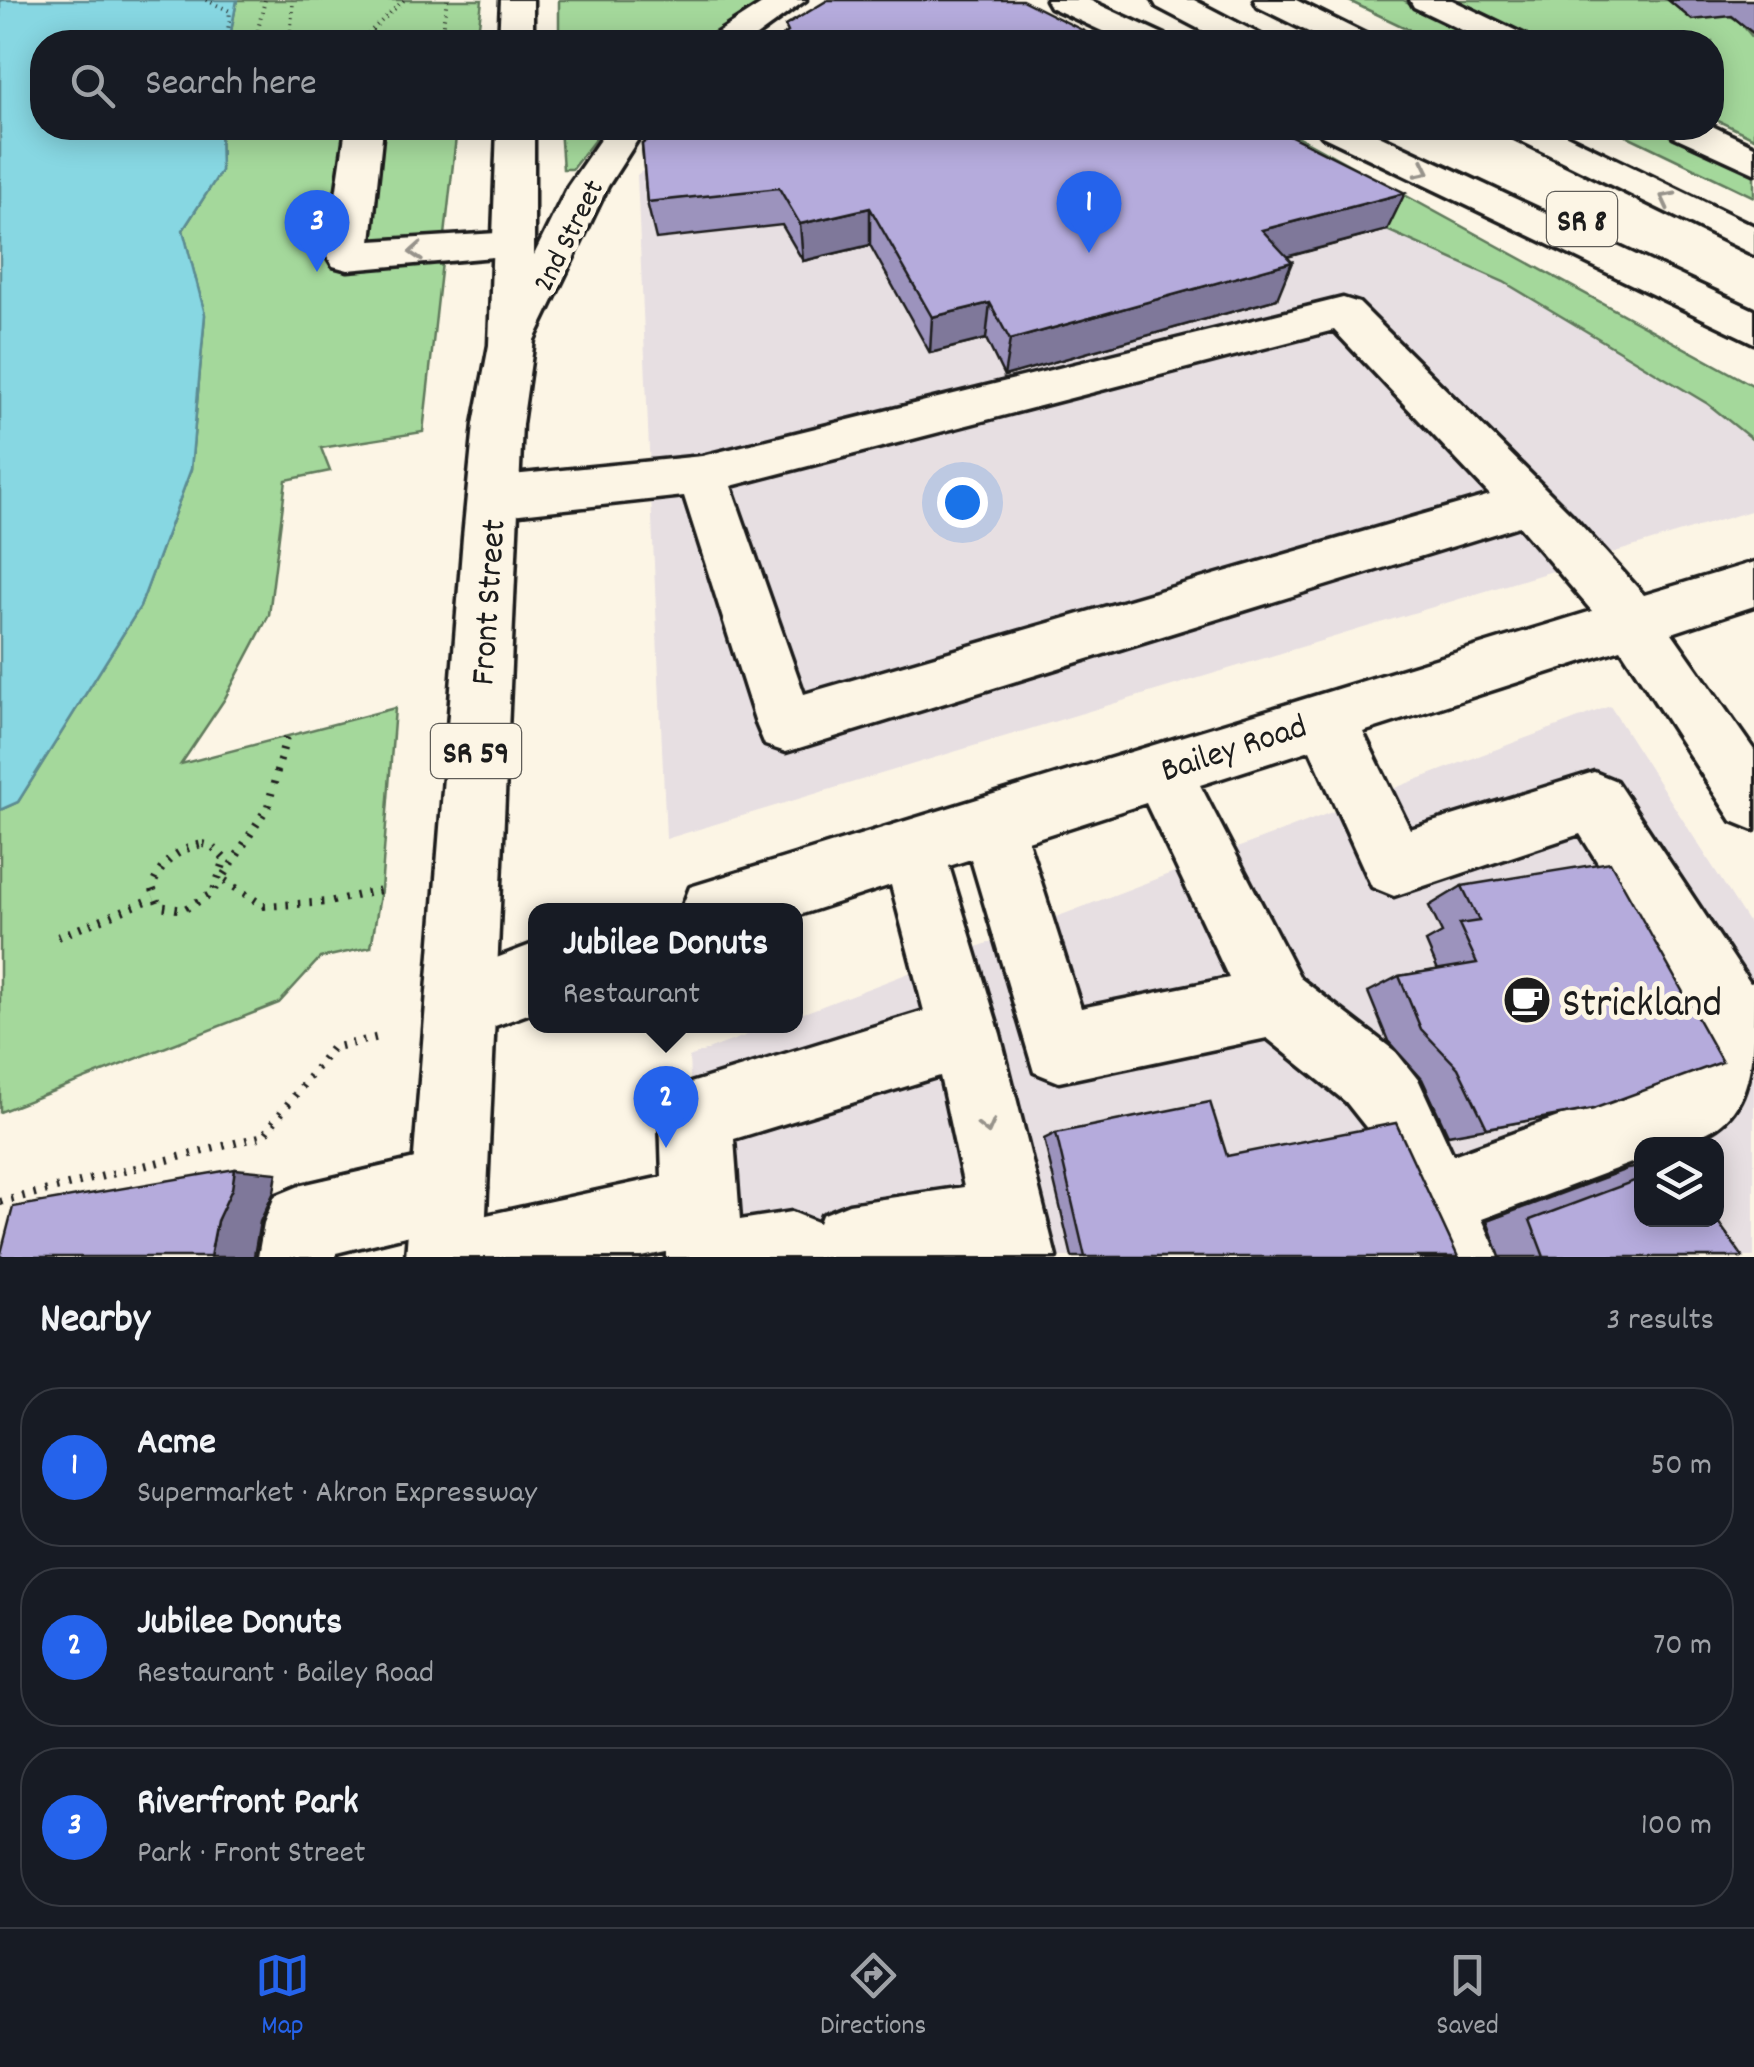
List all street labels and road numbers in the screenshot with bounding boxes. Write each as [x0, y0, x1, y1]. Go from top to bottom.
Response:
street label: 2nd Street [524, 173, 618, 301]
road number: SR 8 [1547, 192, 1617, 246]
street label: Front Street [460, 518, 522, 687]
street label: Bailey Road [1155, 704, 1314, 798]
road number: SR 59 [431, 724, 521, 778]

